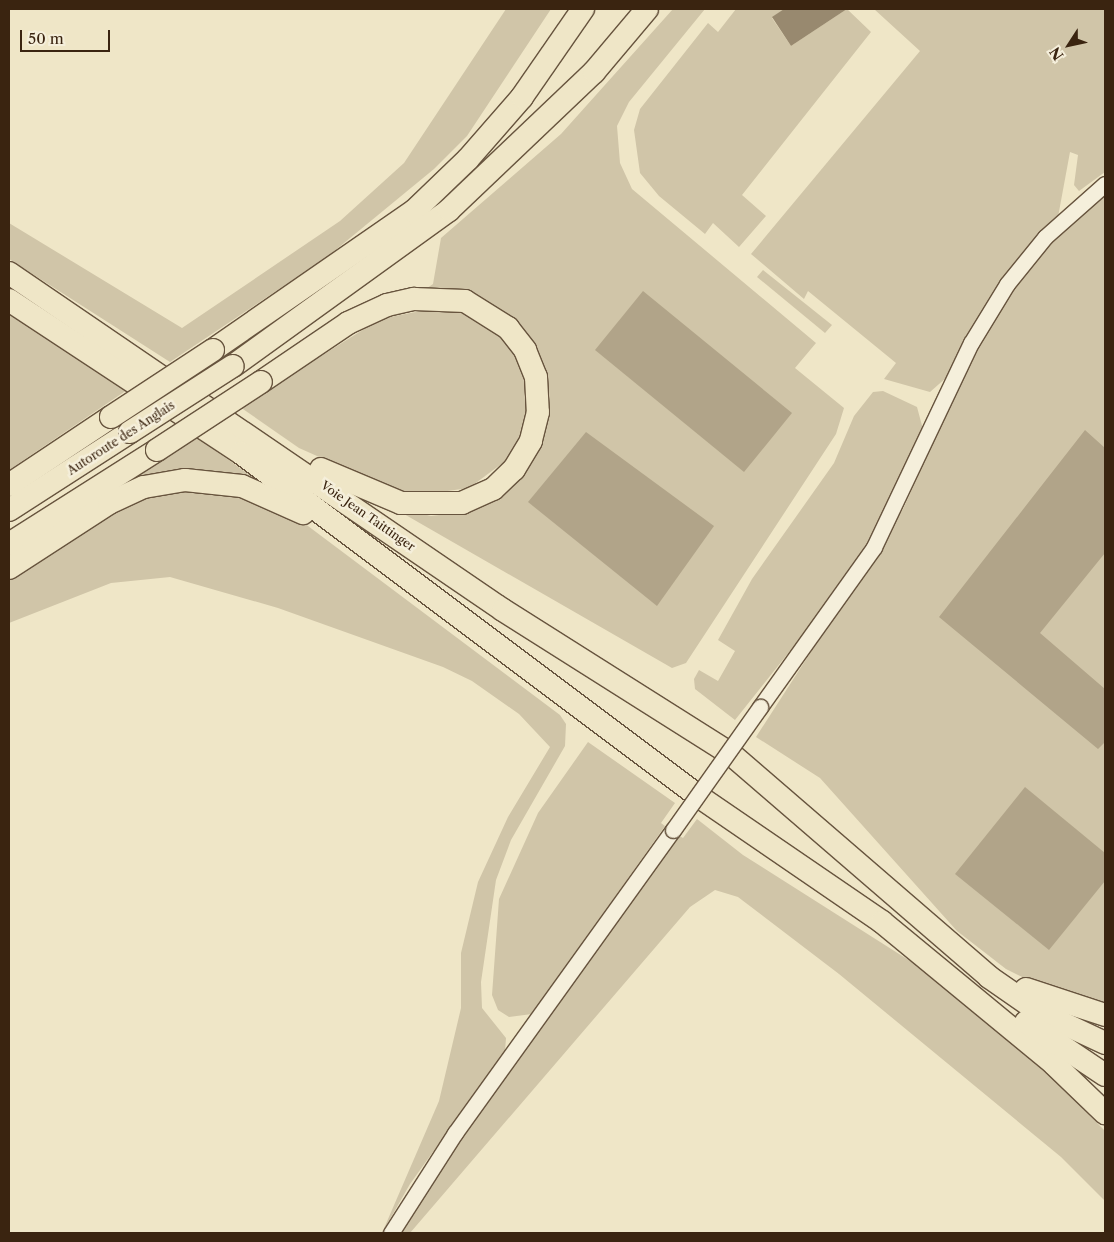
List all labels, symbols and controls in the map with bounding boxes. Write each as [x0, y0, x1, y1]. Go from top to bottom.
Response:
scale bar [22, 20, 112, 52]
north arrow [1044, 20, 1094, 70]
text: 50 m [28, 29, 64, 48]
text: N [1046, 43, 1068, 64]
street label: Autoroute des Anglais [64, 398, 178, 478]
street label: Voie Jean Taittinger [318, 478, 418, 554]

